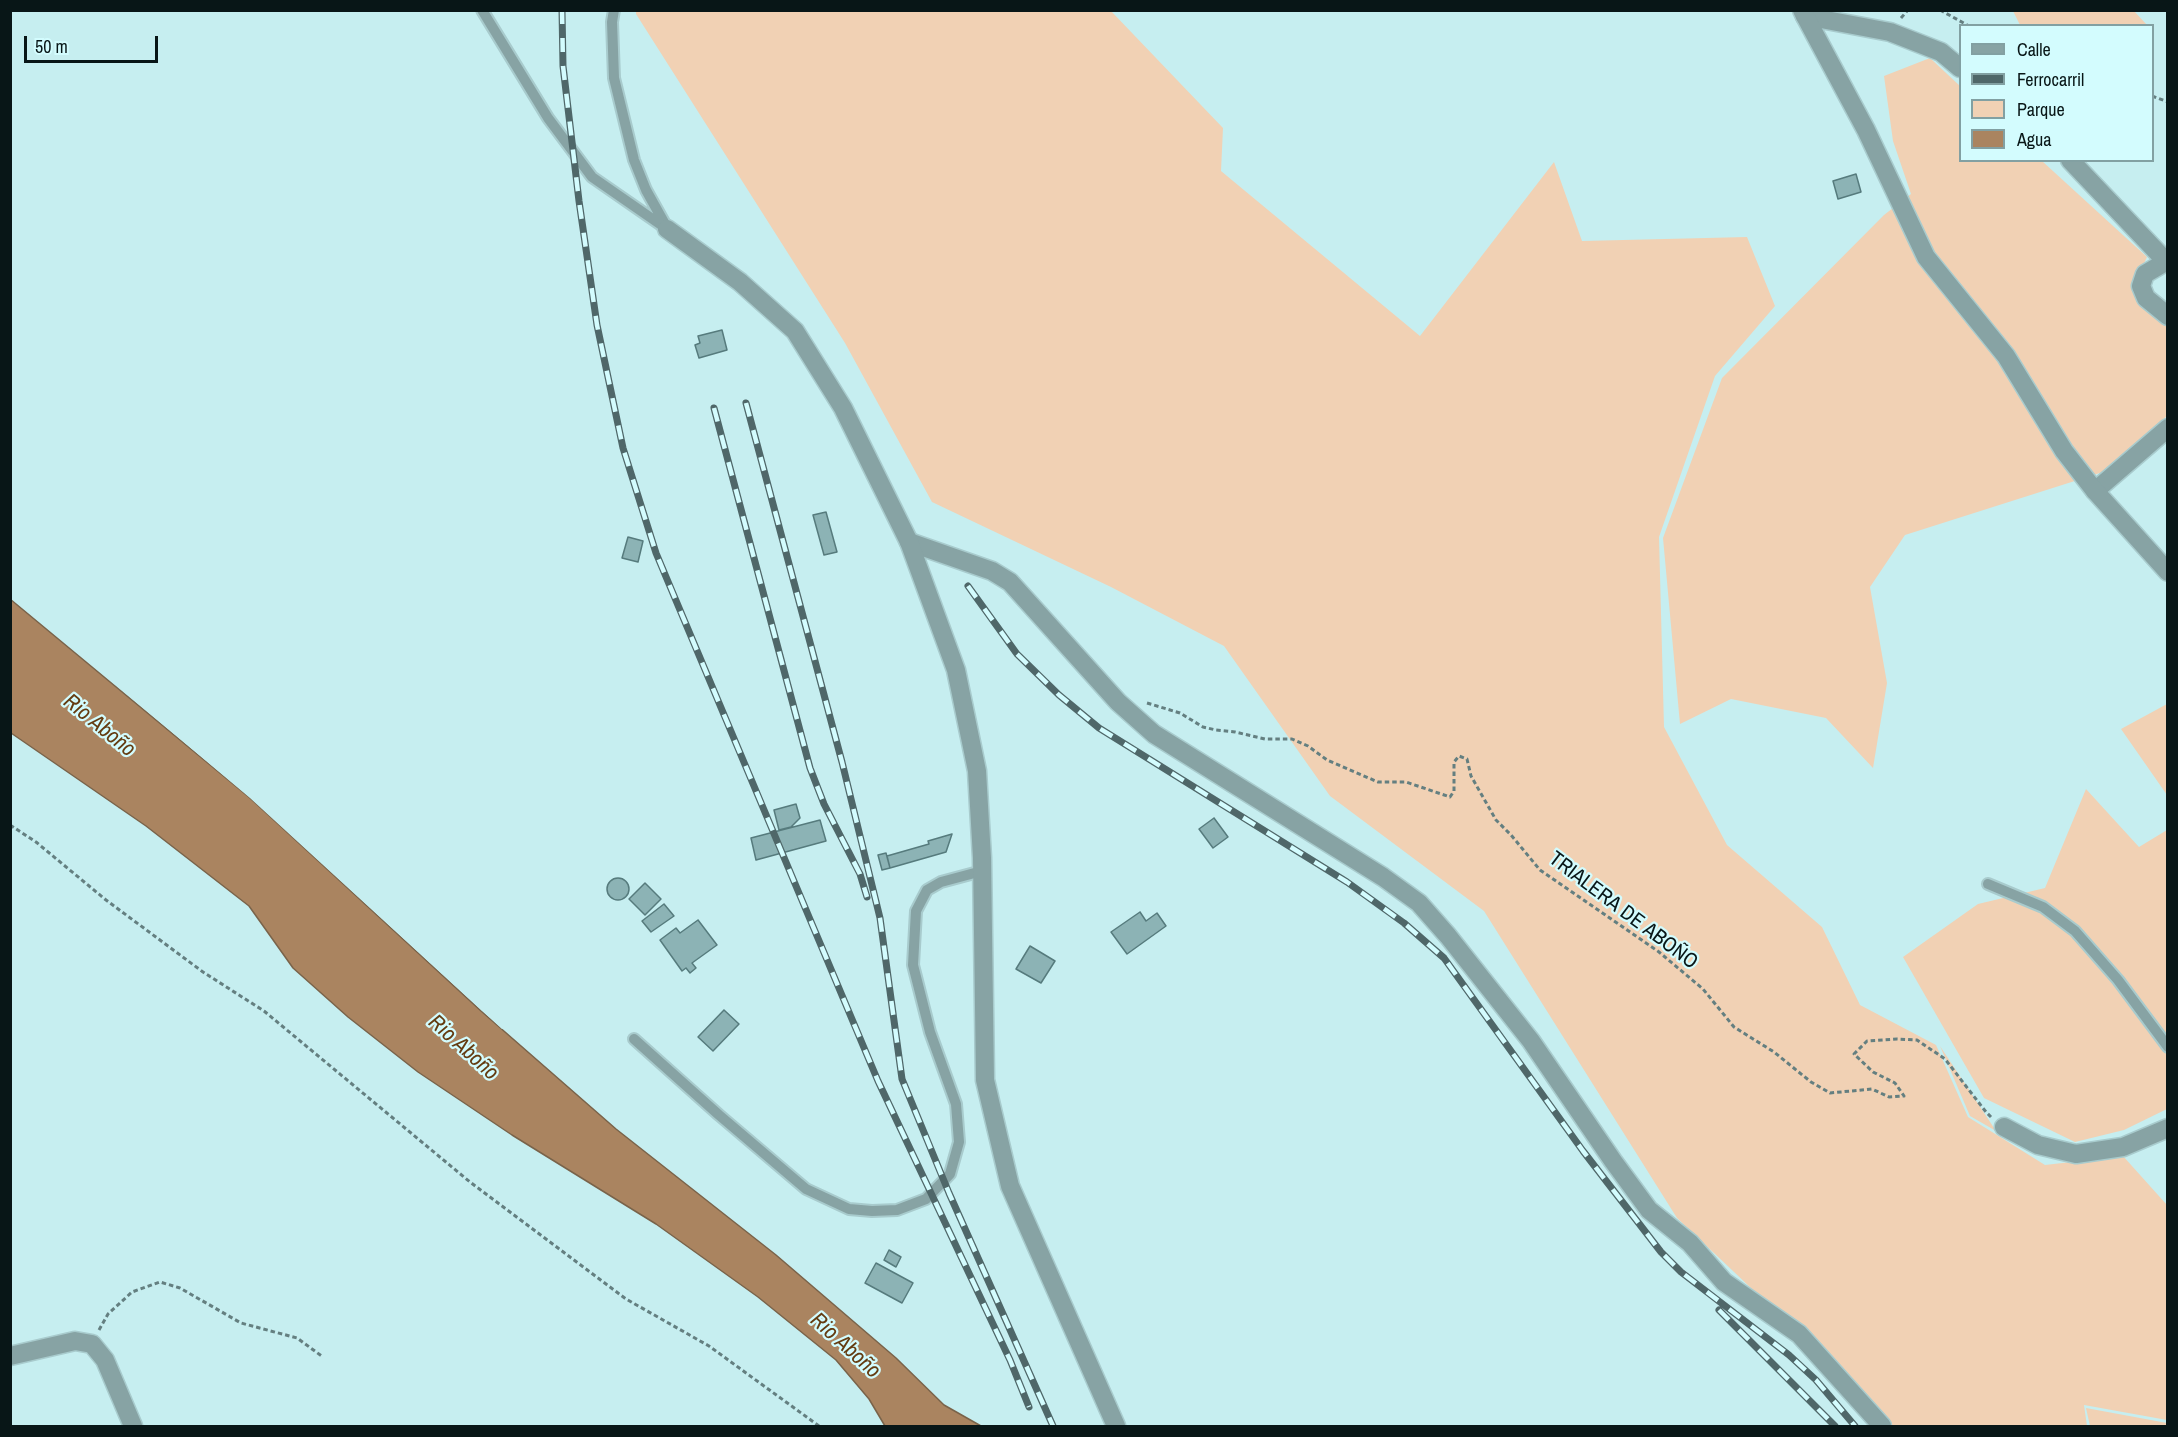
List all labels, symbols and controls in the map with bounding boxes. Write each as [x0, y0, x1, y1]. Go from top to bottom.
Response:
scale bar [27, 24, 160, 62]
legend [1959, 24, 2154, 162]
text: 50 m [35, 34, 68, 59]
text: Calle [2017, 37, 2051, 62]
text: Ferrocarril [2017, 67, 2084, 92]
text: Parque [2017, 97, 2065, 122]
text: Agua [2017, 127, 2051, 152]
water label: Rio Aboño [58, 689, 140, 763]
street label: TRIALERA DE ABOÑO [1544, 847, 1702, 975]
water label: Rio Aboño [422, 1010, 504, 1086]
water label: Rio Aboño [804, 1308, 886, 1384]

